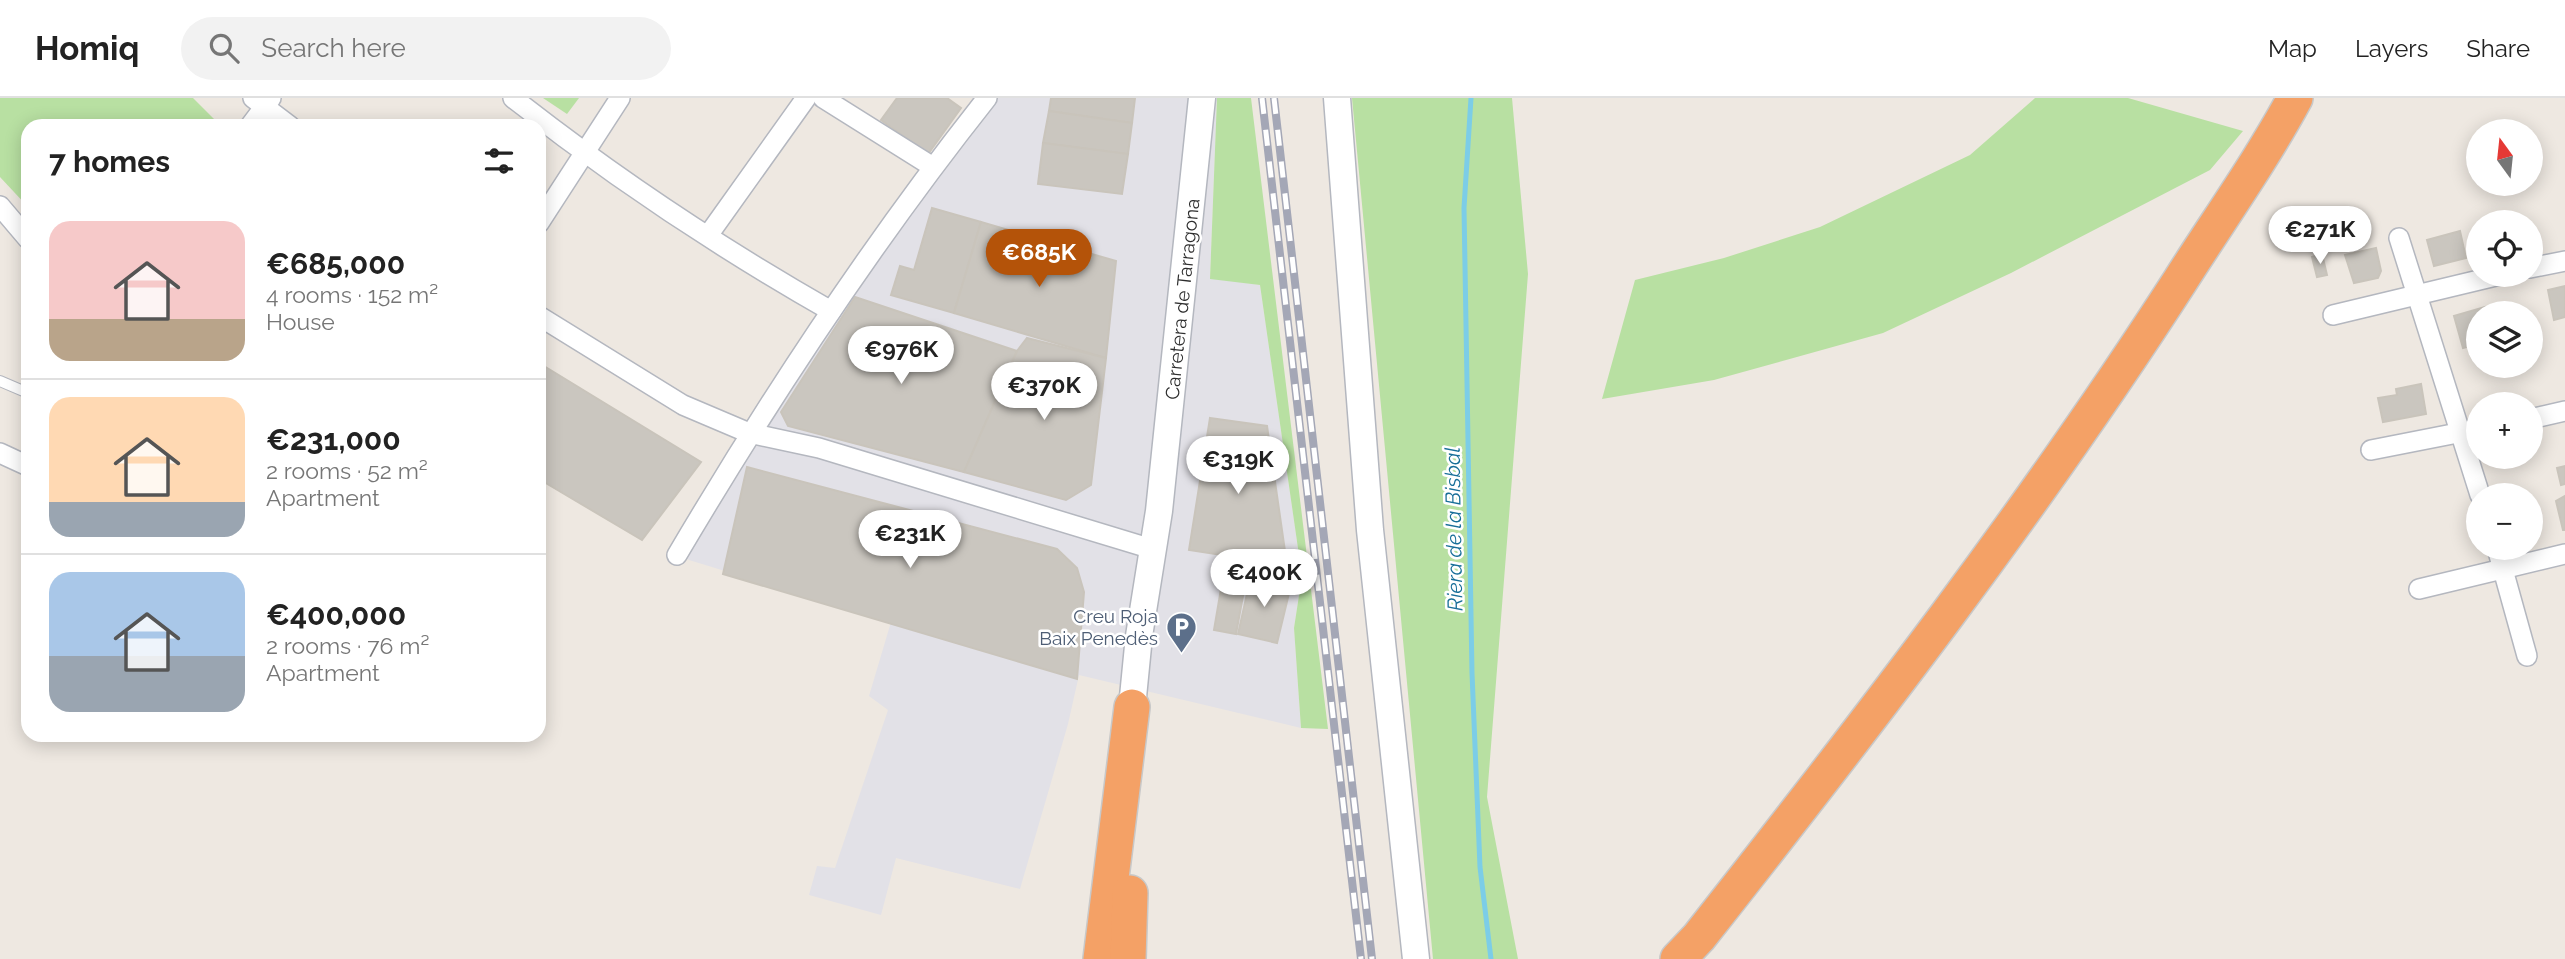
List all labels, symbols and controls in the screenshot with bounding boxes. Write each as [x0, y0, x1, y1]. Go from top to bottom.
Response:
search box [181, 17, 671, 80]
text: Homiq [35, 29, 139, 68]
icon: search [205, 29, 243, 67]
text: Search here [261, 33, 406, 63]
text: Map [2268, 34, 2317, 63]
text: Layers [2355, 34, 2428, 63]
text: Share [2466, 34, 2530, 63]
north arrow [2466, 119, 2543, 196]
map controls [2466, 119, 2543, 560]
icon: filters [480, 142, 518, 180]
text: 7 homes [49, 144, 170, 179]
street label: Carretera de Tarragona [1161, 197, 1203, 401]
pin: €271K [2271, 206, 2369, 266]
button: locate [2466, 210, 2543, 287]
text: €271K [2285, 215, 2355, 242]
pin: €685K [990, 230, 1088, 289]
text: €685K [1002, 238, 1076, 265]
text: €685,000 [266, 246, 405, 281]
icon: home [105, 249, 189, 333]
text: 4 rooms · 152 m² [266, 281, 438, 308]
button: layers [2466, 301, 2543, 378]
text: House [266, 308, 335, 335]
pin: €976K [852, 327, 950, 386]
text: €976K [864, 335, 938, 362]
pin: €370K [995, 362, 1093, 422]
text: €370K [1007, 371, 1081, 398]
button: + [2466, 392, 2543, 469]
text: €231,000 [266, 422, 401, 457]
icon: home [105, 425, 189, 509]
pin: €319K [1189, 436, 1287, 496]
text: €319K [1202, 445, 1274, 472]
water label: Riera de la Bisbal [1440, 447, 1467, 611]
text: 2 rooms · 52 m² [266, 457, 428, 484]
button: − [2466, 483, 2543, 560]
text: Apartment [266, 484, 380, 511]
pin: €231K [861, 510, 959, 570]
text: €231K [875, 519, 945, 546]
pin: €400K [1215, 550, 1313, 609]
text: €400K [1226, 558, 1302, 585]
text: €400,000 [266, 597, 406, 632]
icon: home [105, 600, 189, 684]
place label: Creu Roja Baix Penedès [1039, 605, 1158, 649]
parking icon: Creu Roja Baix Penedès [1164, 610, 1198, 654]
text: 2 rooms · 76 m² [266, 632, 429, 659]
text: Apartment [266, 659, 380, 686]

